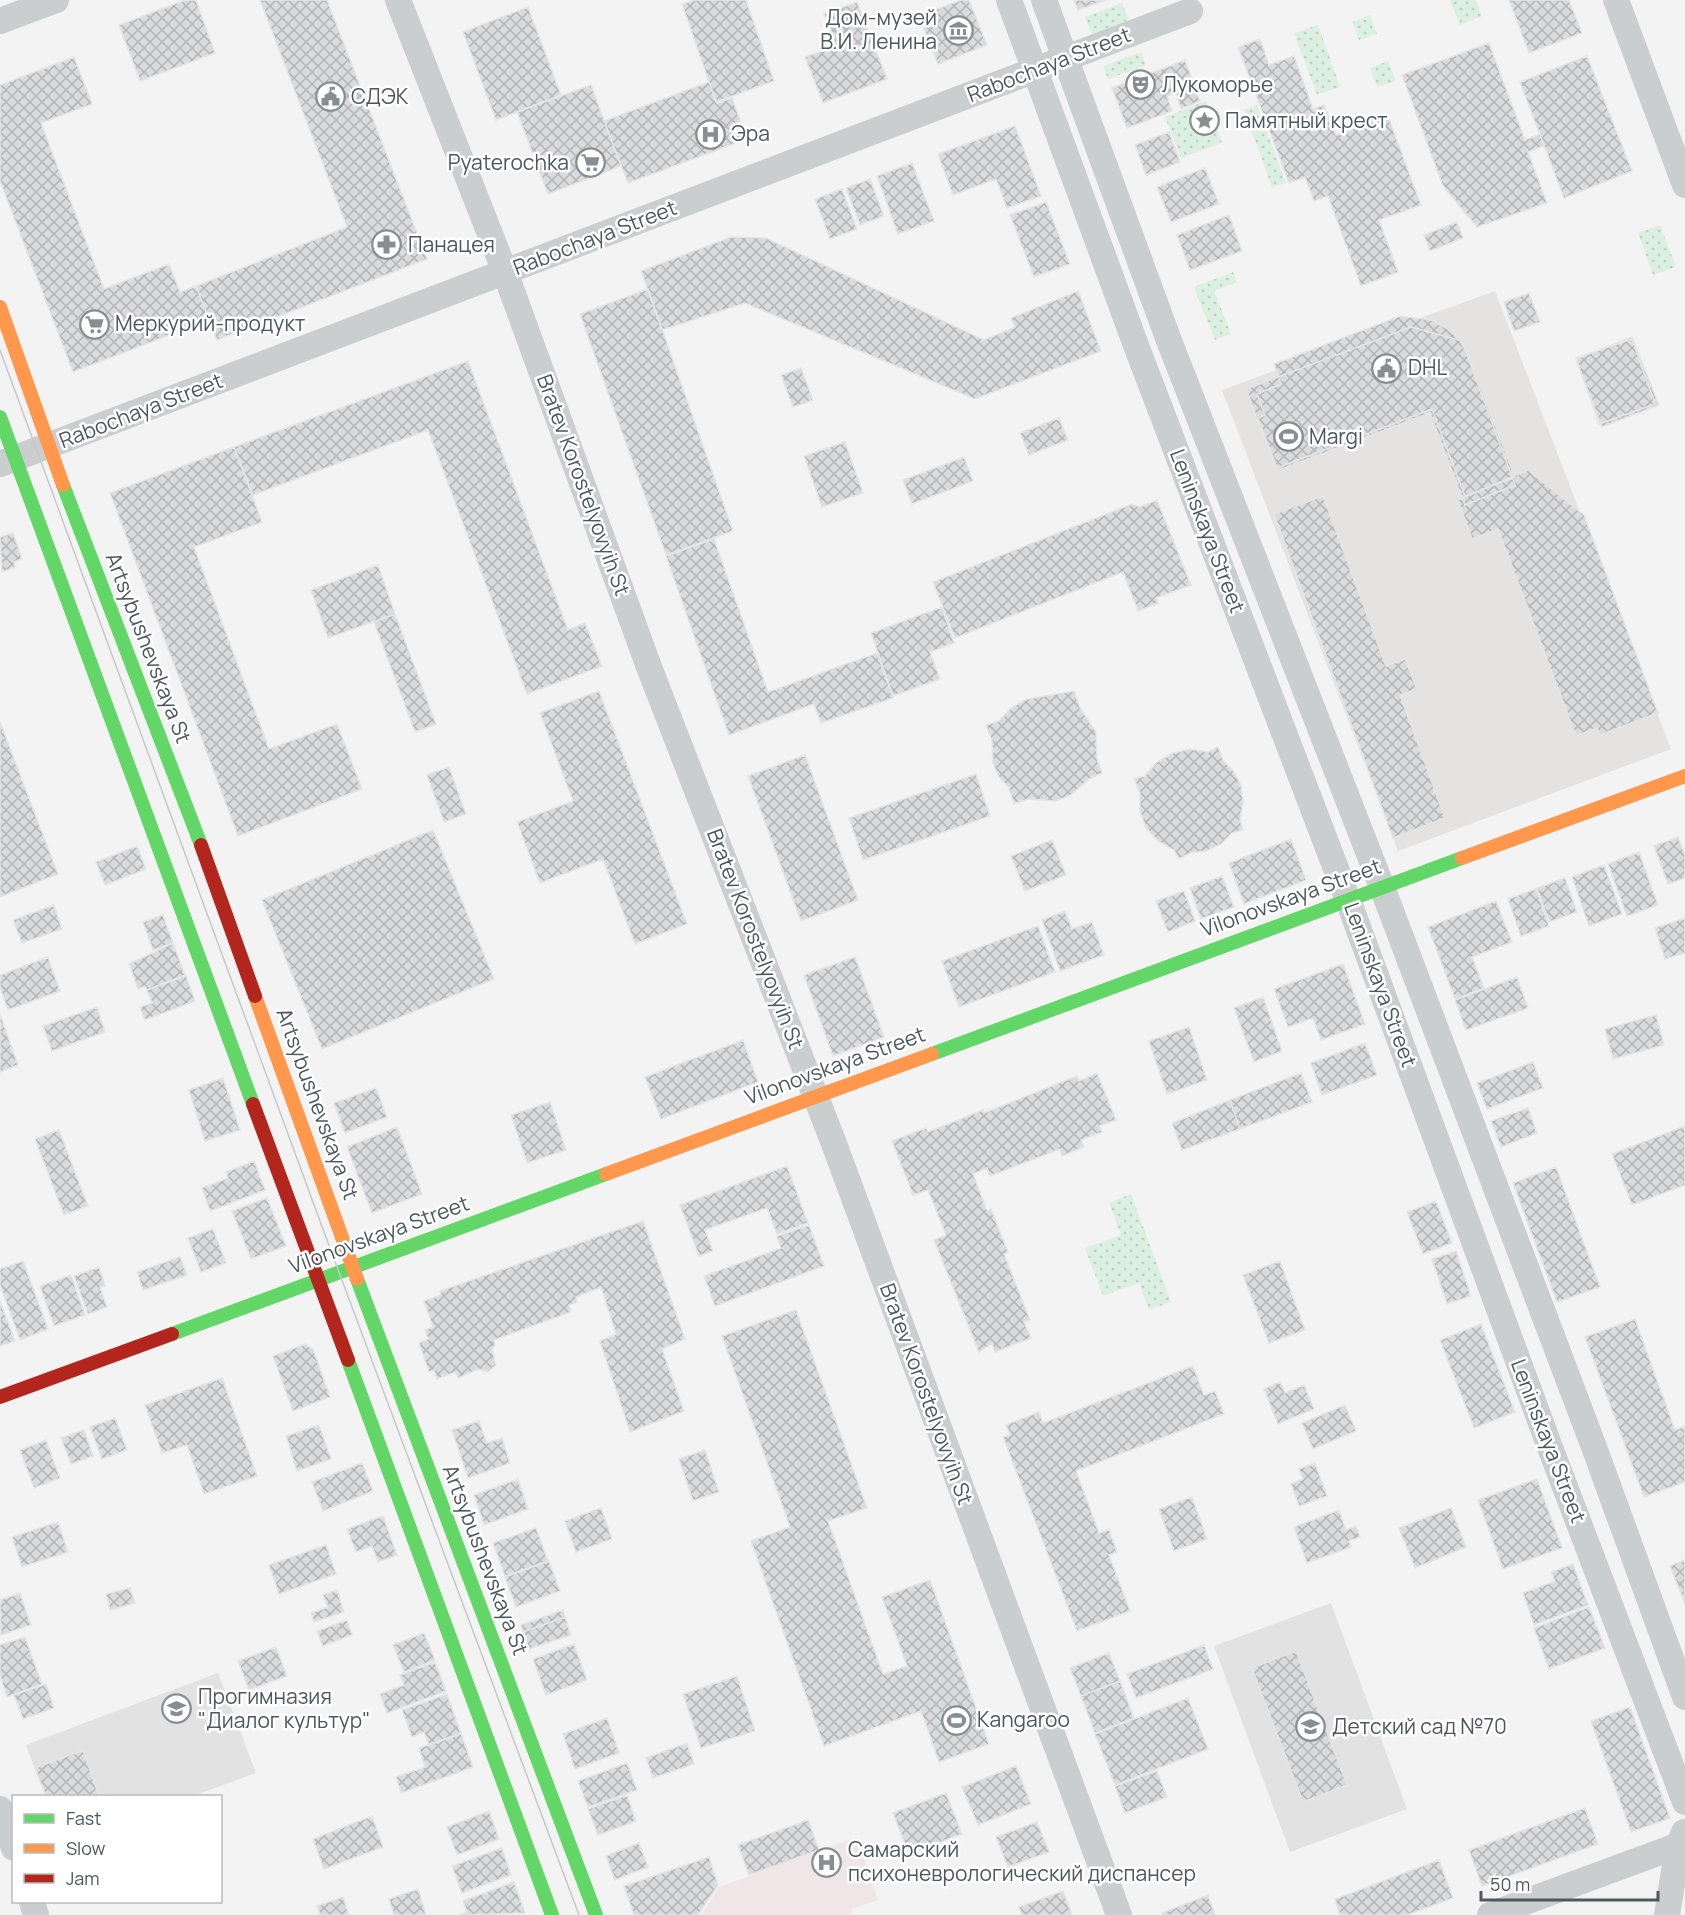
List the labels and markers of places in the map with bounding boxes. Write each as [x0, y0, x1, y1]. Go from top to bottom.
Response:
place label: Дом-музей В.И. Ленина [820, 3, 937, 55]
museum icon: Дом-музей В.И. Ленина [942, 14, 974, 46]
theatre icon: Лукоморье [1125, 69, 1157, 101]
place label: Лукоморье [1162, 70, 1273, 98]
public building icon: СДЭК [314, 81, 346, 113]
place label: СДЭК [351, 82, 409, 110]
place icon: Памятный крест [1188, 105, 1220, 137]
place label: Памятный крест [1225, 106, 1388, 134]
hospital icon: Эра [694, 118, 726, 150]
place label: Эра [731, 119, 770, 147]
supermarket icon: Pyaterochka [574, 147, 606, 179]
place label: Pyaterochka [448, 148, 569, 176]
pharmacy icon: Панацея [371, 229, 403, 261]
place label: Панацея [408, 230, 495, 258]
supermarket icon: Меркурий-продукт [78, 308, 110, 340]
place label: Меркурий-продукт [115, 309, 306, 337]
public building icon: DHL [1371, 352, 1403, 384]
place label: DHL [1408, 353, 1447, 381]
sports icon: Margi [1272, 421, 1304, 453]
place label: Margi [1309, 422, 1363, 450]
place label: Прогимназия "Диалог культур" [198, 1682, 370, 1734]
school or university icon: Прогимназия "Диалог культур" [161, 1693, 193, 1725]
sports icon: Kangaroo [940, 1704, 972, 1736]
place label: Kangaroo [977, 1705, 1070, 1733]
school or university icon: Детский сад №70 [1295, 1711, 1327, 1743]
place label: Детский сад №70 [1332, 1712, 1507, 1740]
place label: Самарский психоневрологический диспансер [848, 1835, 1196, 1887]
hospital icon: Самарский психоневрологический диспансер [811, 1846, 843, 1878]

